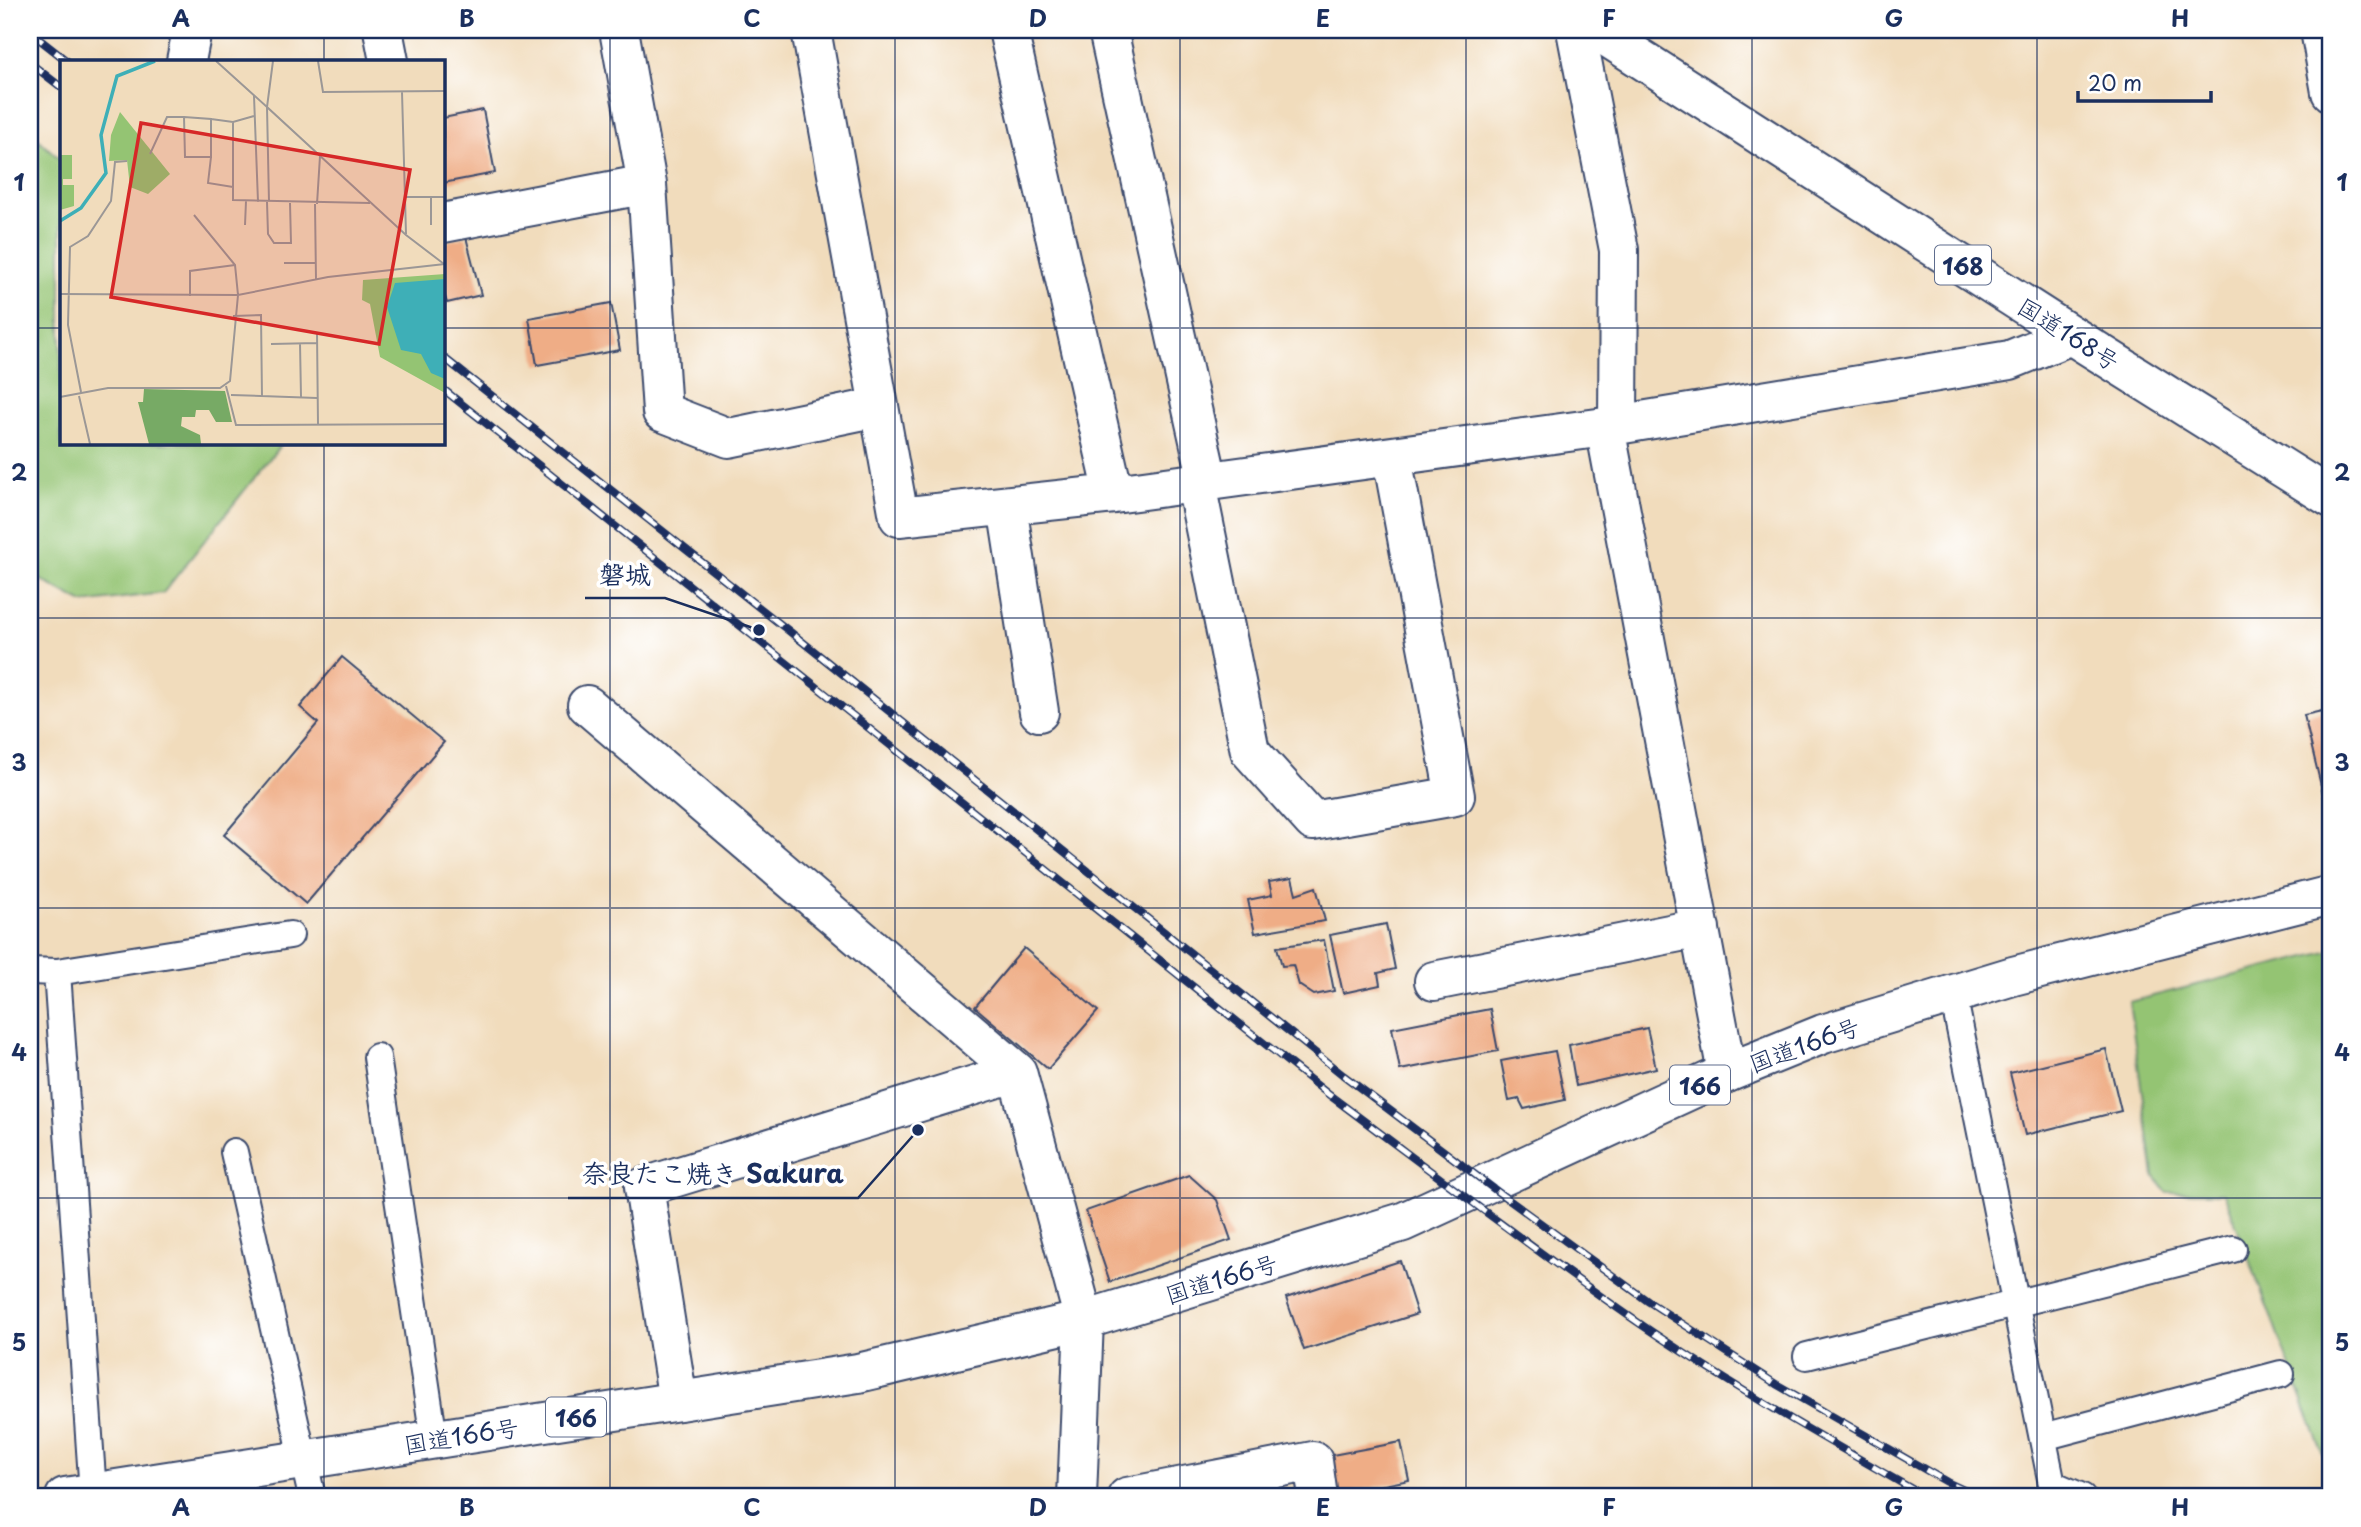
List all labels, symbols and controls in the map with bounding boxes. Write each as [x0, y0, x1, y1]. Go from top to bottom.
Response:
text: A [172, 0, 190, 35]
text: B [459, 0, 475, 35]
text: C [743, 0, 761, 35]
text: D [1029, 0, 1047, 35]
text: E [1316, 0, 1330, 35]
text: F [1602, 0, 1616, 35]
text: G [1885, 0, 1903, 35]
text: H [2171, 0, 2189, 35]
inset map [60, 60, 444, 444]
scale bar [2078, 60, 2210, 104]
text: 20 m [2088, 66, 2142, 98]
text: 1 [14, 164, 25, 199]
text: 1 [2337, 164, 2348, 199]
road number: 168 [1935, 246, 1991, 284]
street label: 国道168号 [2011, 287, 2127, 379]
text: 2 [11, 454, 27, 489]
text: 2 [2334, 454, 2350, 489]
callout: 磐城 [585, 551, 665, 598]
text: 磐城 [599, 554, 651, 593]
text: 3 [11, 744, 27, 779]
text: 3 [2334, 744, 2350, 779]
street label: 国道166号 [1743, 1007, 1865, 1081]
text: 4 [11, 1034, 27, 1069]
text: 4 [2334, 1034, 2350, 1069]
road number: 166 [1670, 1066, 1730, 1104]
callout: 奈良たこ焼き Sakura [568, 1151, 858, 1198]
text: 奈良たこ焼き Sakura [582, 1153, 844, 1192]
street label: 国道166号 [1160, 1244, 1282, 1312]
text: 5 [12, 1324, 26, 1359]
text: 5 [2335, 1324, 2349, 1359]
road number: 166 [546, 1398, 606, 1436]
street label: 国道166号 [401, 1408, 521, 1462]
text: A [172, 1489, 190, 1524]
text: B [459, 1489, 475, 1524]
text: C [743, 1489, 761, 1524]
text: D [1029, 1489, 1047, 1524]
text: E [1316, 1489, 1330, 1524]
text: F [1602, 1489, 1616, 1524]
text: G [1885, 1489, 1903, 1524]
text: H [2171, 1489, 2189, 1524]

